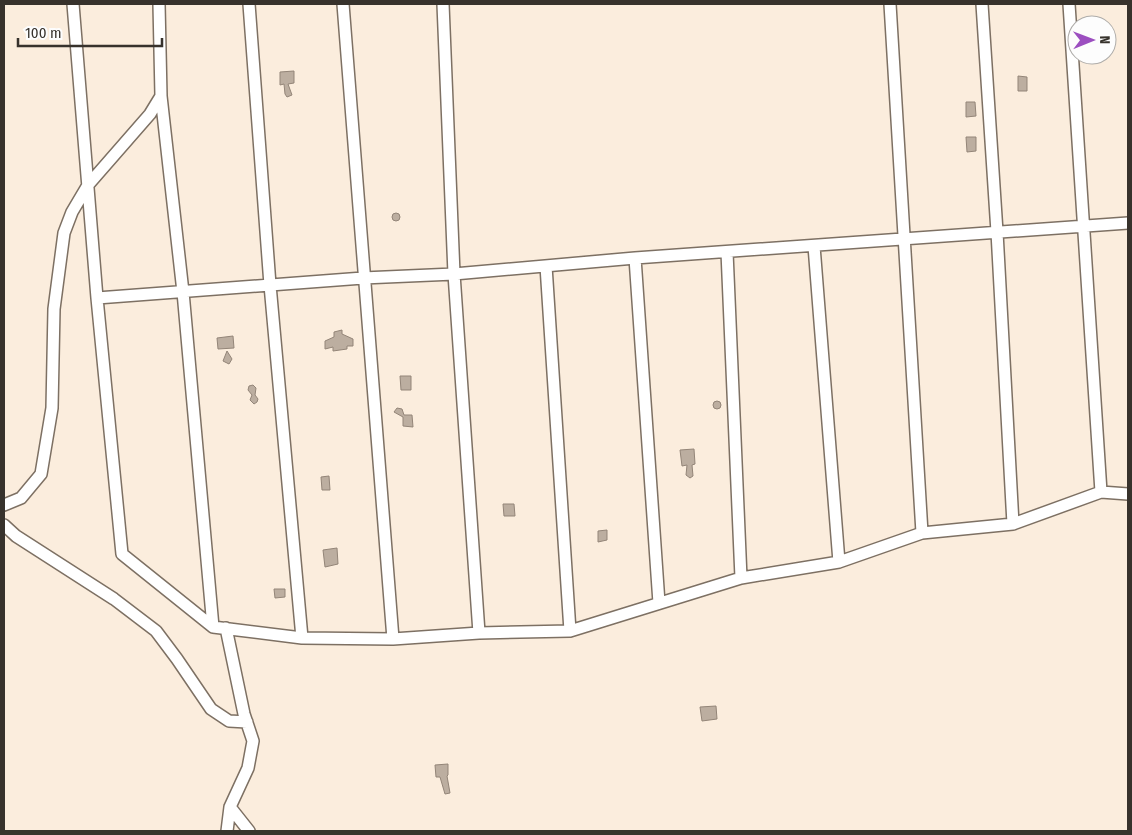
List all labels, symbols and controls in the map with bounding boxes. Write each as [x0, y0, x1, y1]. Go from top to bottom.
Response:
scale bar [18, 15, 161, 47]
north arrow [1067, 15, 1117, 65]
text: 100 m [25, 24, 62, 42]
text: N [1096, 35, 1113, 44]

